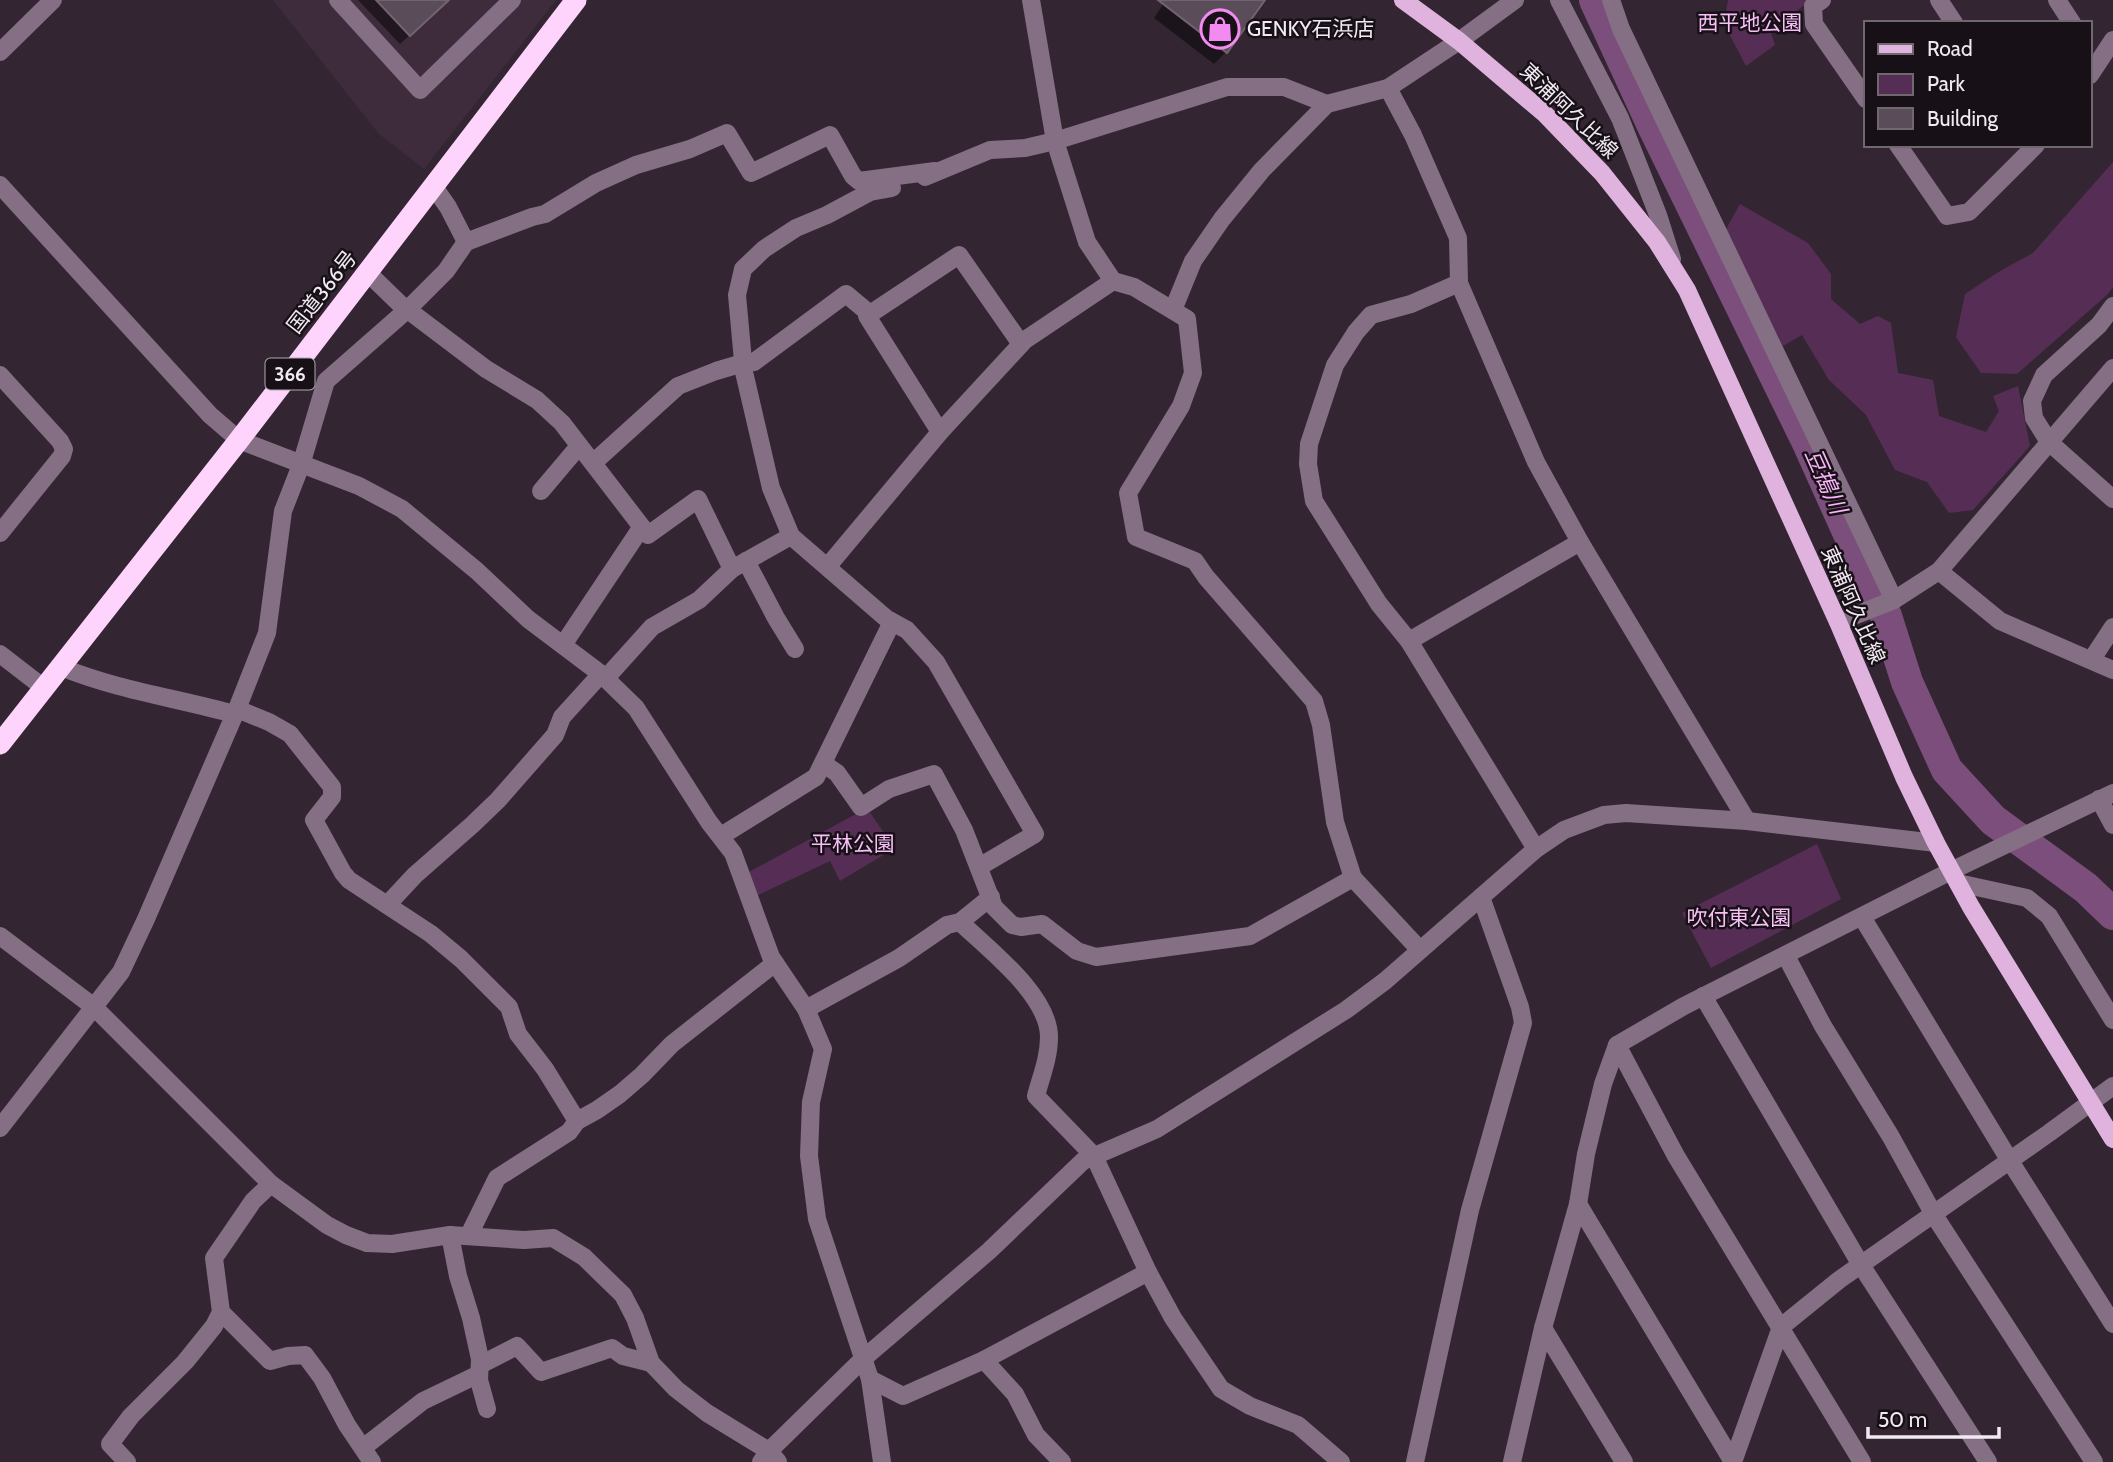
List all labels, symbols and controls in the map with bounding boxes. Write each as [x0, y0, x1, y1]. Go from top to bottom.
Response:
shop icon: GENKY石浜店 [1199, 8, 1241, 50]
park label: 西平地公園 [1698, 10, 1803, 35]
place label: GENKY石浜店 [1247, 16, 1374, 41]
legend [1864, 21, 2092, 147]
text: Road [1927, 36, 1973, 61]
street label: 東浦阿久比線 [1515, 58, 1623, 163]
text: Park [1927, 71, 1965, 96]
text: Building [1927, 106, 1999, 131]
street label: 国道366号 [282, 245, 362, 338]
road number: 366 [266, 358, 314, 390]
water label: 豆搗川 [1799, 444, 1854, 521]
street label: 東浦阿久比線 [1816, 542, 1891, 667]
park label: 平林公園 [811, 831, 895, 856]
park label: 吹付東公園 [1687, 905, 1792, 930]
scale bar [1868, 1396, 1999, 1440]
text: 50 m [1878, 1407, 1927, 1432]

